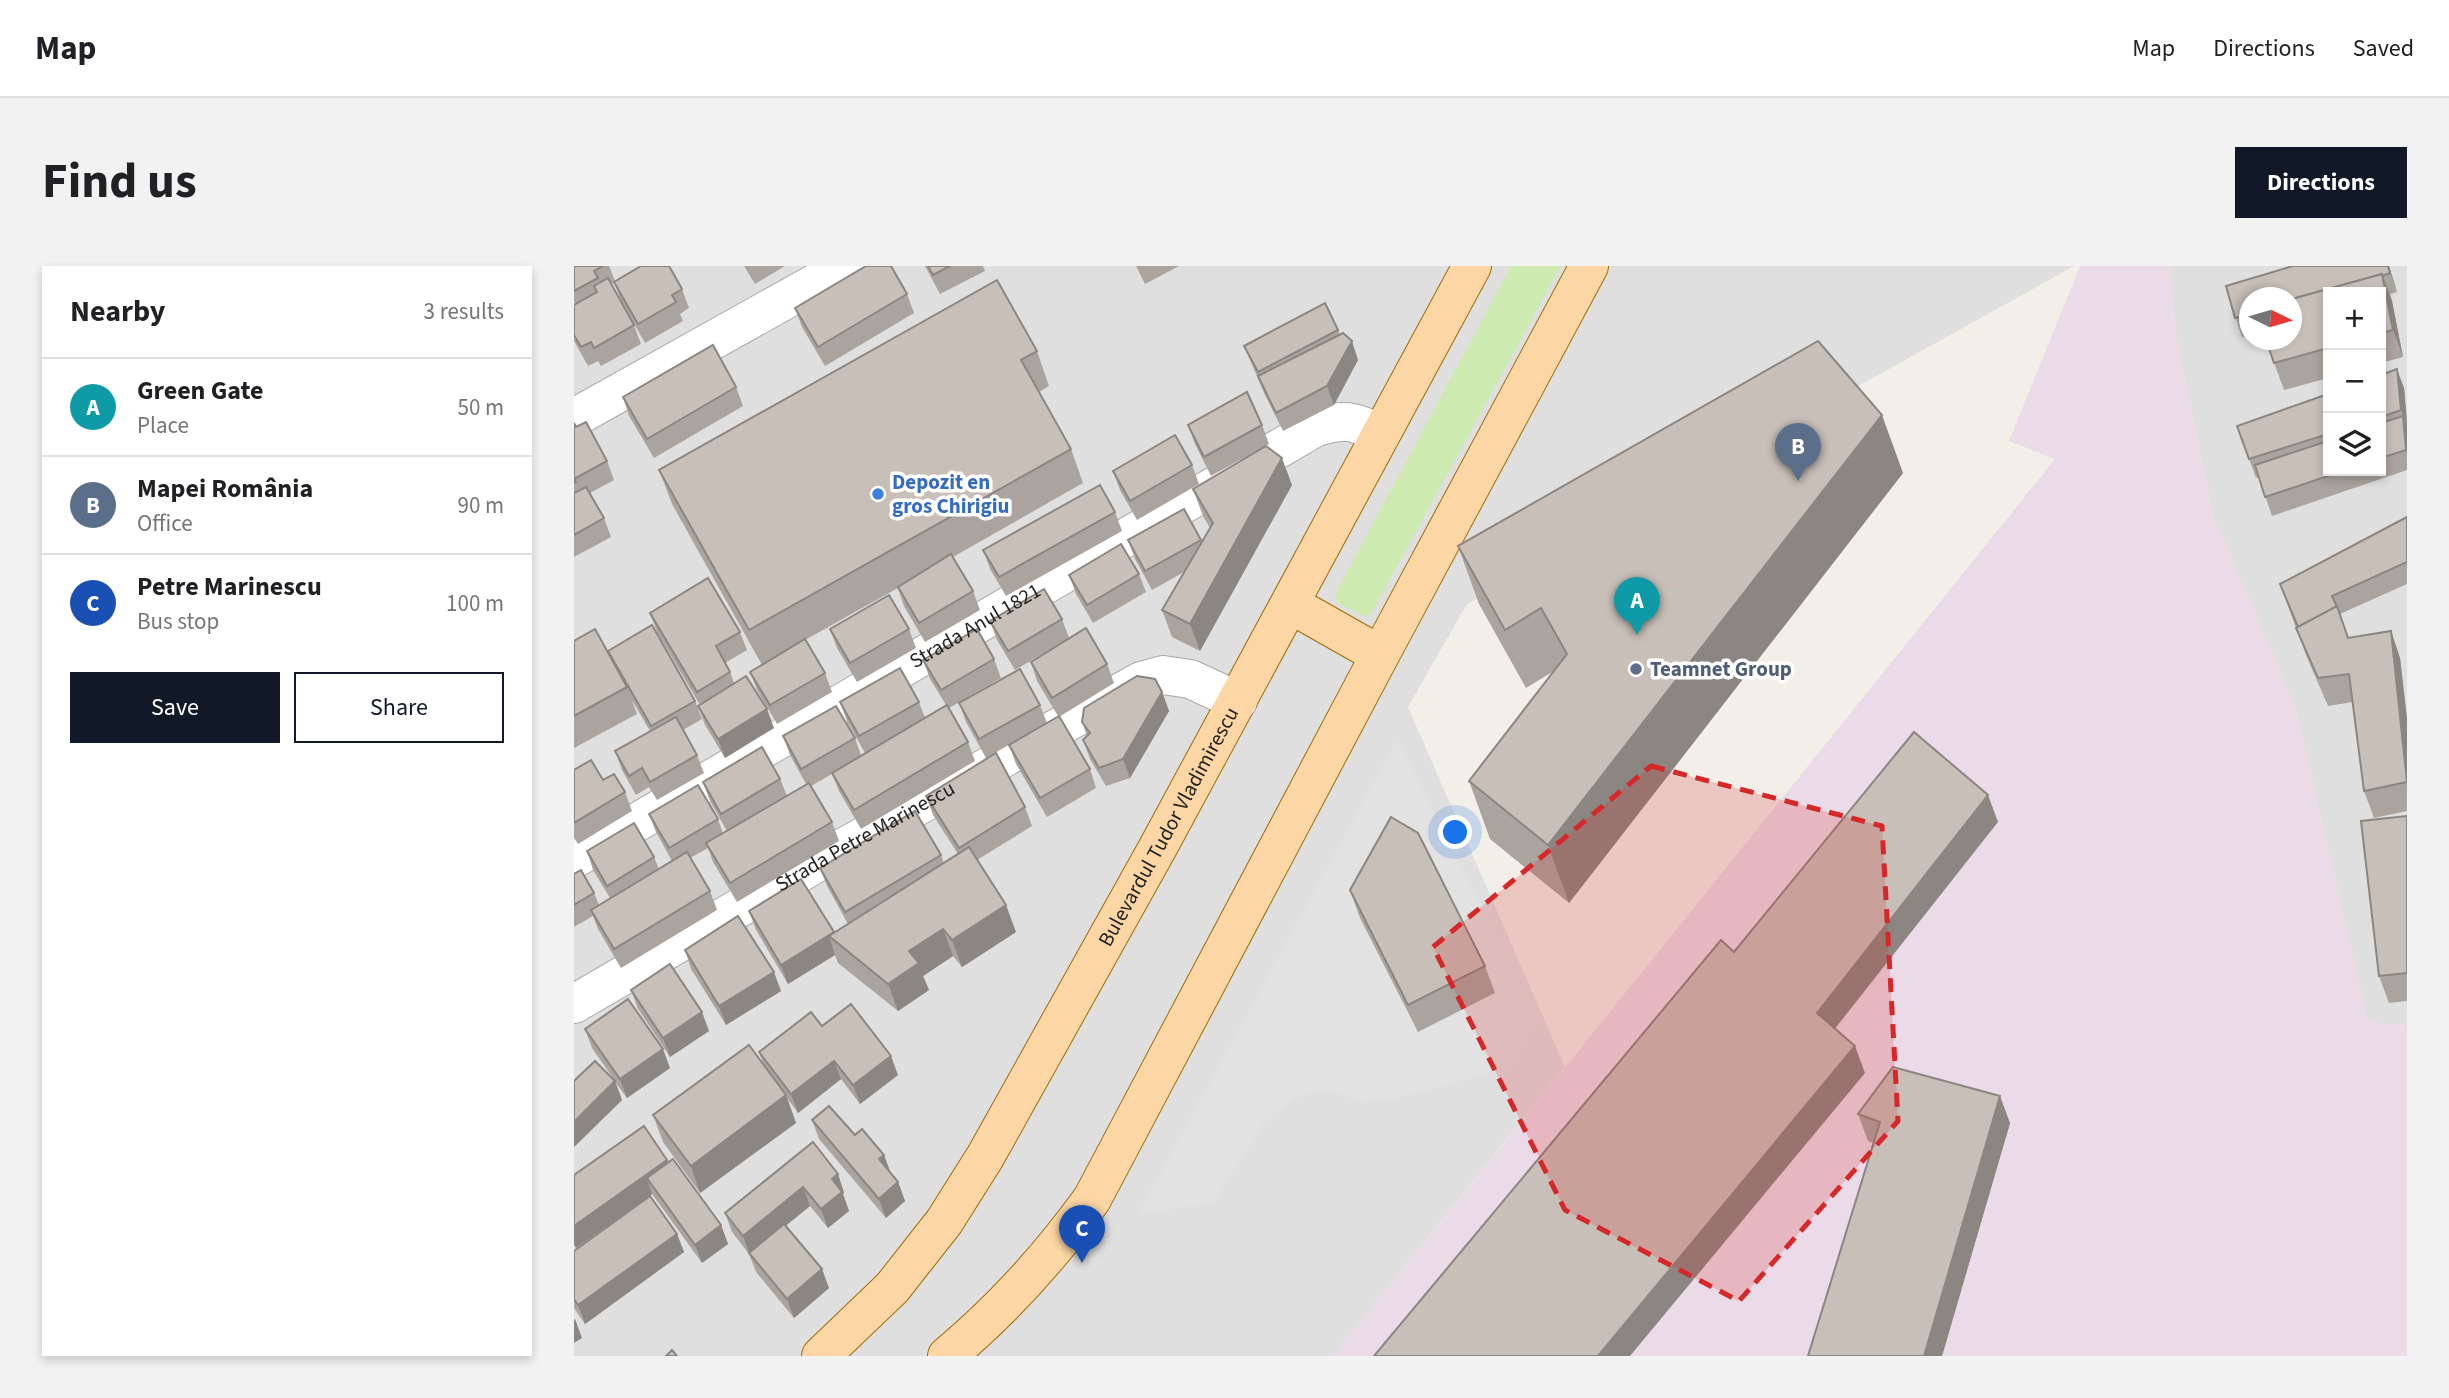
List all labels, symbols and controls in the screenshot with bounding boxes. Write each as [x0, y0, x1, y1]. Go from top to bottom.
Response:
text: Map [35, 25, 96, 72]
text: Map [2132, 31, 2175, 66]
text: Directions [2213, 31, 2315, 66]
text: Saved [2353, 31, 2414, 66]
text: Find us [42, 147, 197, 217]
button: Directions [2235, 147, 2407, 218]
north arrow [2239, 287, 2302, 350]
map controls [2323, 287, 2386, 476]
button: + [2323, 287, 2386, 350]
text: Nearby [70, 290, 165, 333]
text: 3 results [424, 295, 504, 328]
button: − [2323, 350, 2386, 413]
text: Green Gate [137, 372, 263, 409]
text: A [86, 391, 100, 424]
text: 50 m [457, 391, 504, 424]
text: Place [137, 409, 189, 442]
button: layers [2323, 413, 2386, 476]
pin: B [1775, 423, 1821, 481]
place label: Depozit en gros Chirigiu [892, 467, 1010, 521]
text: Mapei România [137, 470, 313, 507]
marker: Depozit en gros Chirigiu [870, 486, 886, 502]
text: B [86, 489, 100, 522]
text: 90 m [457, 489, 504, 522]
text: Office [137, 507, 193, 540]
text: Petre Marinescu [137, 568, 322, 605]
street label: Strada Anul 1821 [904, 576, 1046, 676]
pin: A [1614, 577, 1660, 635]
text: C [86, 587, 100, 620]
text: 100 m [446, 587, 504, 620]
text: Bus stop [137, 605, 219, 638]
place label: Teamnet Group [1650, 654, 1792, 684]
marker: Teamnet Group [1628, 661, 1644, 677]
button: Save [70, 672, 280, 743]
button: Share [294, 672, 504, 743]
street label: Bulevardul Tudor Vladimirescu [1090, 701, 1246, 952]
street label: Strada Petre Marinescu [770, 773, 960, 899]
your location [1438, 815, 1472, 849]
pin: C [1059, 1205, 1105, 1263]

